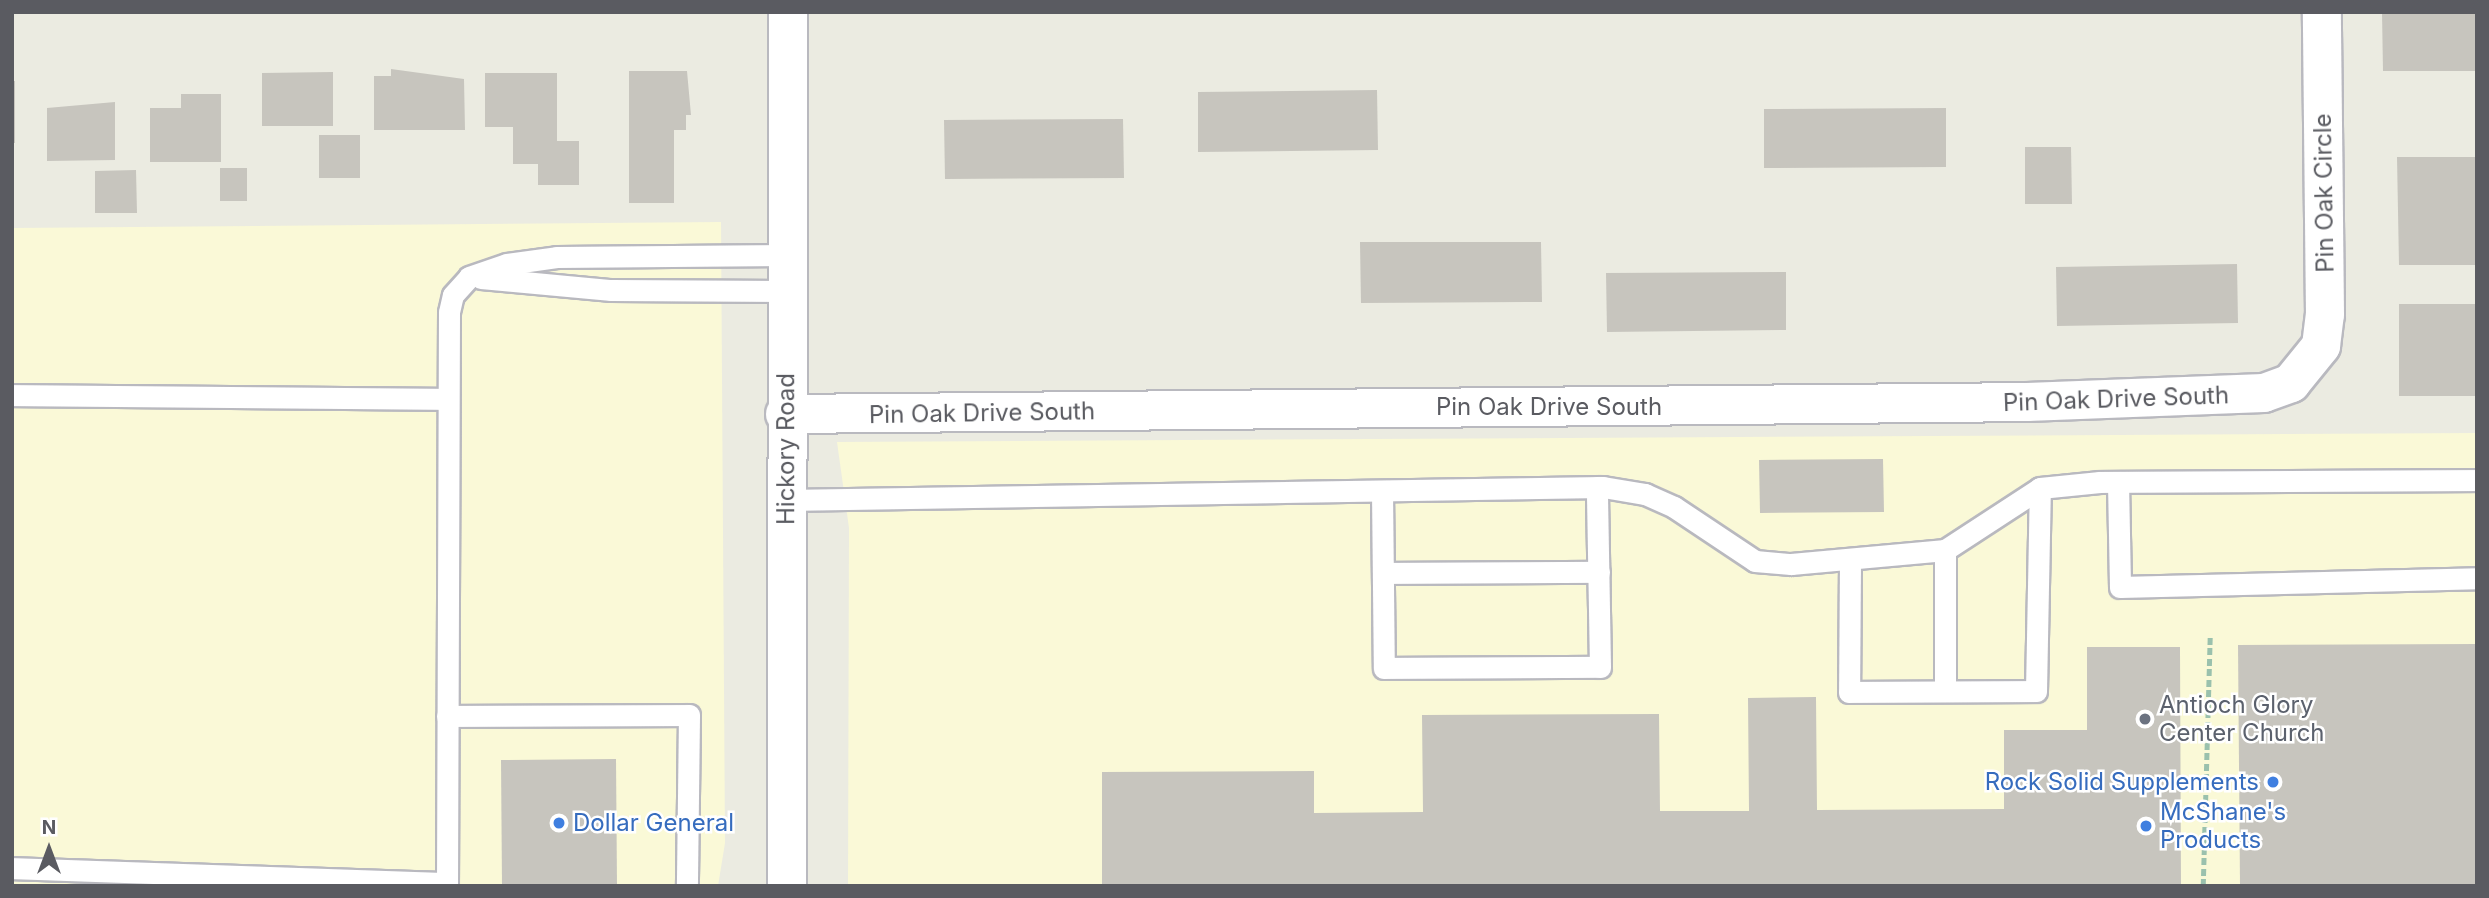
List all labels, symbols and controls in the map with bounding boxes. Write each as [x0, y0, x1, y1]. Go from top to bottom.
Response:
street label: Pin Oak Circle [2308, 113, 2340, 273]
street label: Hickory Road [772, 373, 800, 525]
street label: Pin Oak Drive South [2002, 381, 2230, 417]
street label: Pin Oak Drive South [1436, 393, 1662, 421]
street label: Pin Oak Drive South [869, 397, 1095, 429]
place label: Antioch Glory Center Church [2159, 691, 2325, 747]
marker: Antioch Glory Center Church [2137, 711, 2153, 727]
place label: Rock Solid Supplements [1985, 768, 2259, 796]
marker: Rock Solid Supplements [2265, 774, 2281, 790]
place label: McShane's Products [2160, 798, 2286, 854]
place label: Dollar General [573, 809, 734, 837]
north arrow [14, 814, 84, 884]
marker: Dollar General [551, 815, 567, 831]
text: N [42, 816, 56, 839]
marker: McShane's Products [2138, 818, 2154, 834]

